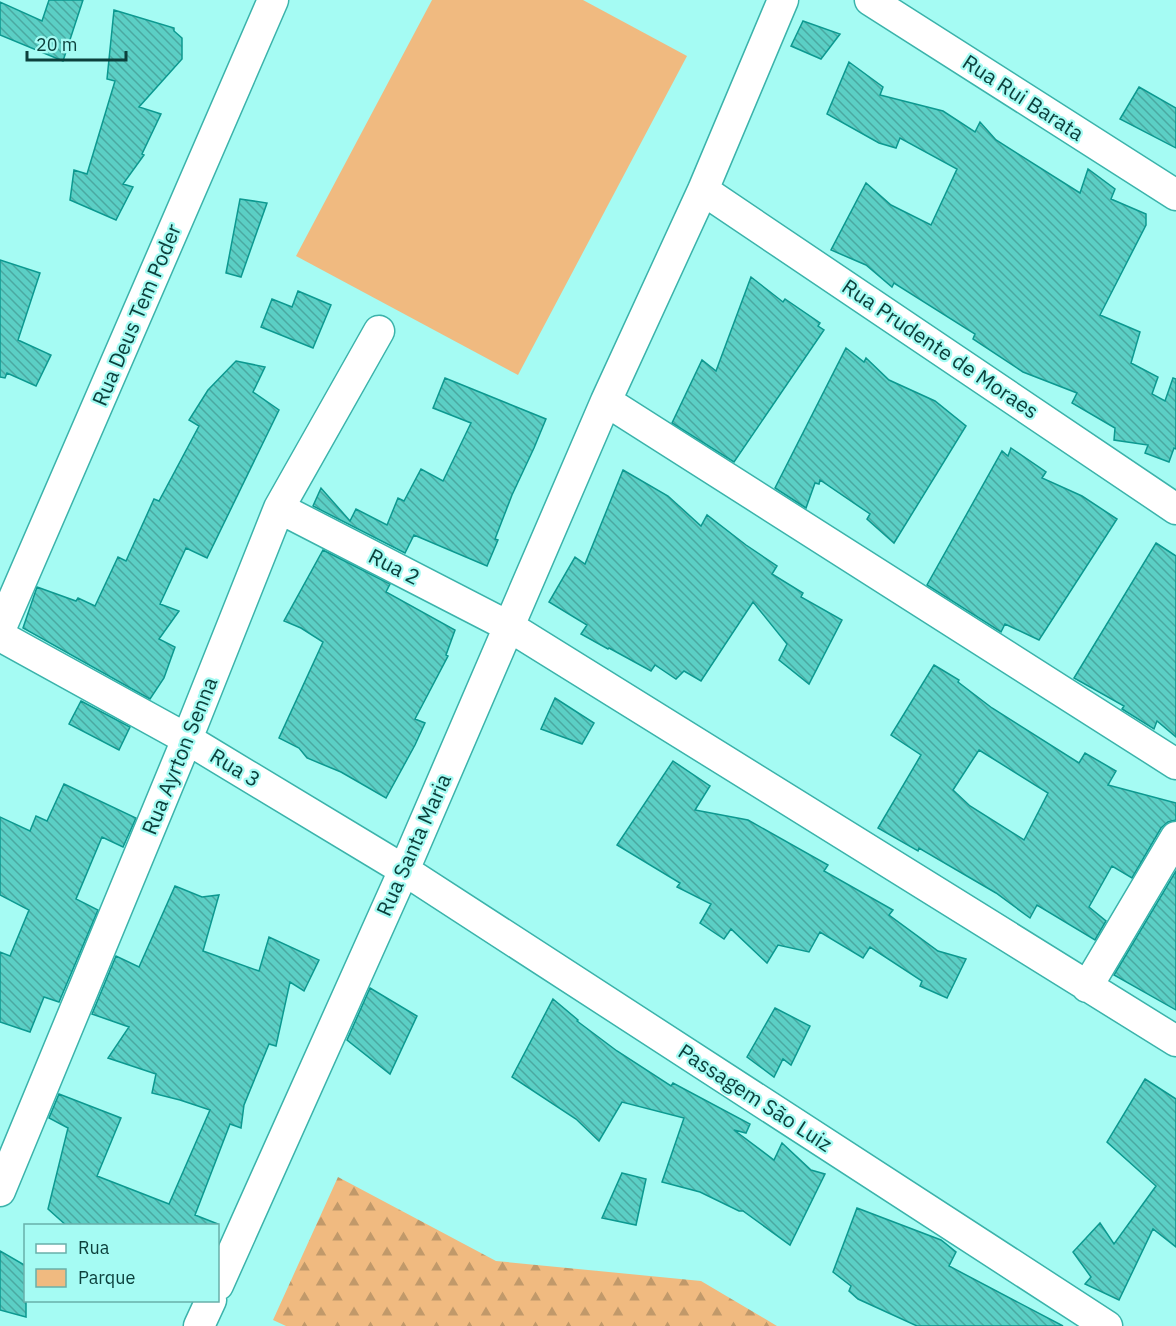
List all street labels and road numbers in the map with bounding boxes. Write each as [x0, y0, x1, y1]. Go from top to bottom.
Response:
street label: Rua Rui Barata [957, 47, 1090, 147]
street label: Rua Deus Tem Poder [85, 219, 187, 410]
street label: Rua Prudente de Moraes [837, 272, 1044, 424]
street label: Rua 2 [364, 541, 425, 591]
street label: Rua Ayrton Senna [135, 673, 223, 839]
street label: Rua 3 [205, 741, 266, 793]
street label: Rua Santa Maria [369, 769, 457, 920]
street label: Passagem São Luiz [673, 1037, 838, 1158]

